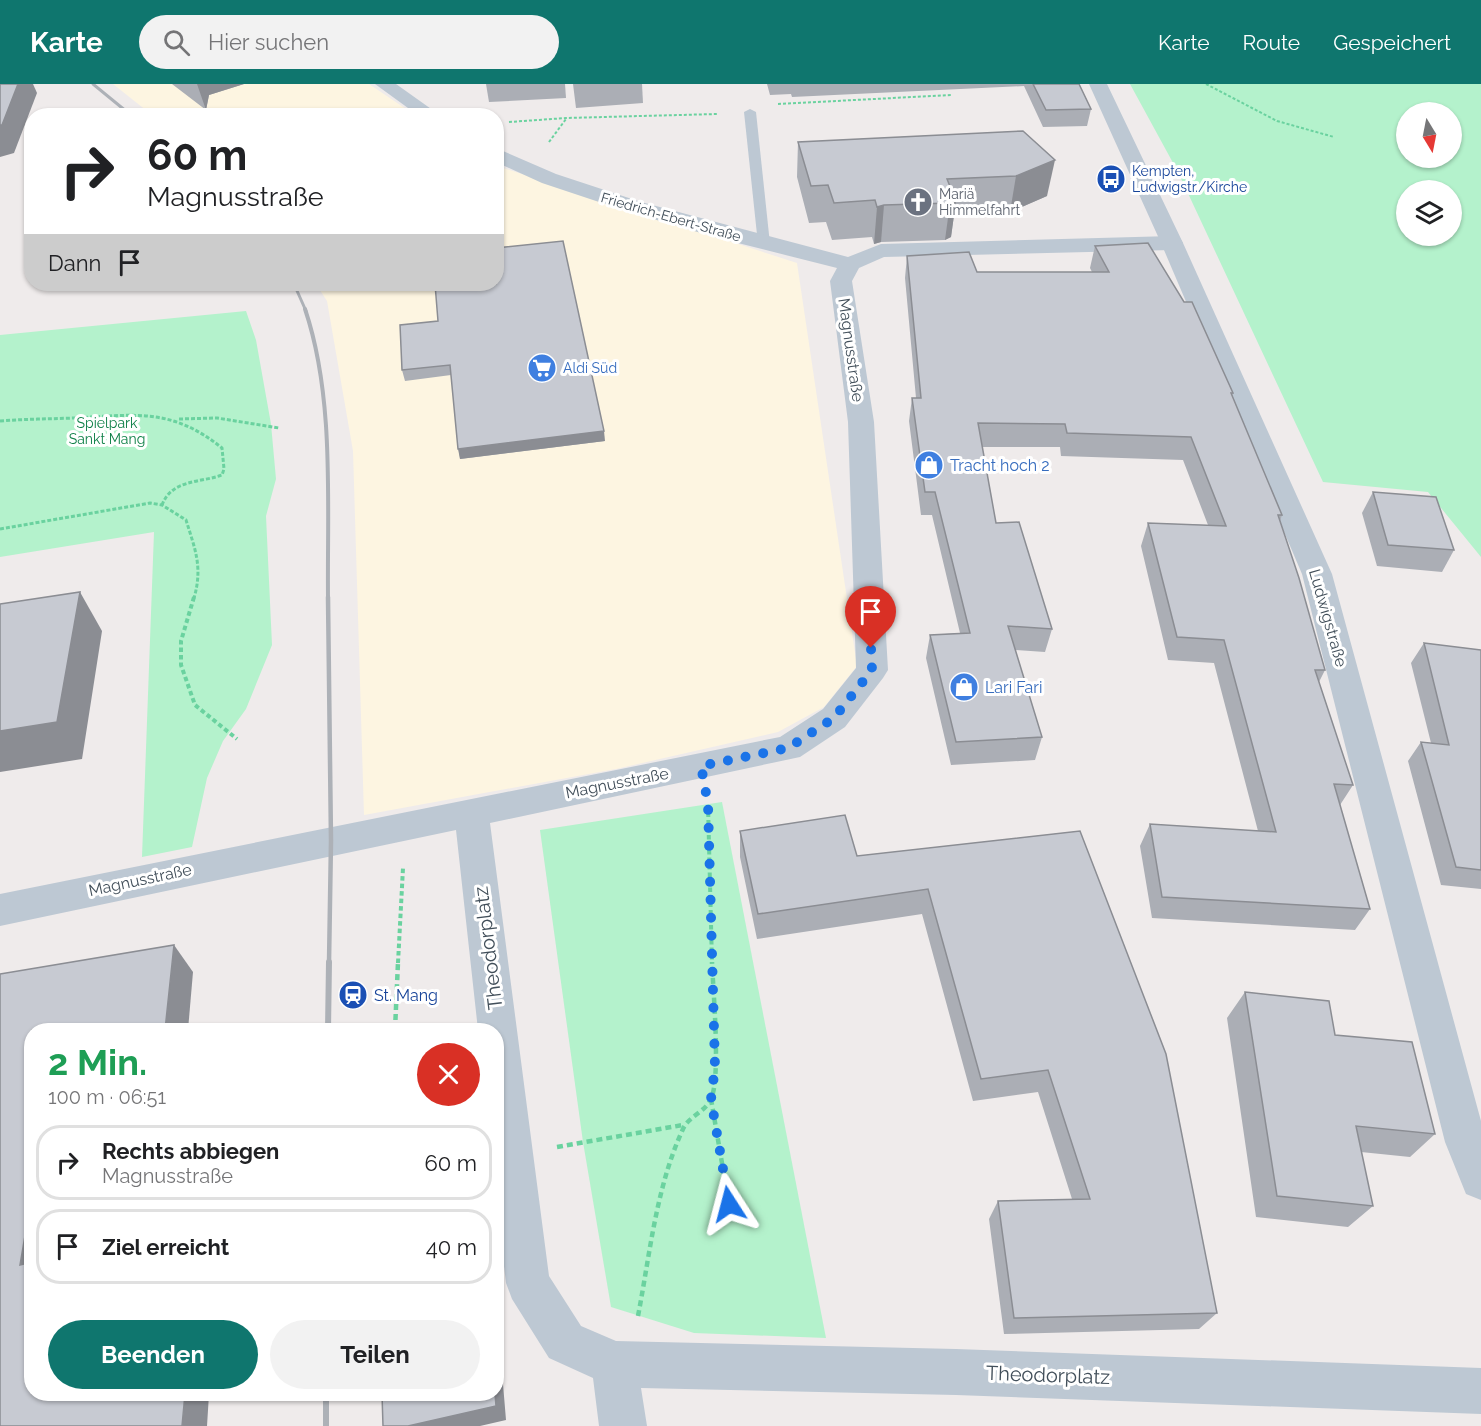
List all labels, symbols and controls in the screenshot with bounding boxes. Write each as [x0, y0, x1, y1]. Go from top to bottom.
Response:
search box [139, 15, 559, 69]
text: Karte [30, 26, 103, 59]
icon: search [160, 26, 193, 59]
text: Hier suchen [208, 29, 329, 55]
text: Karte [1158, 30, 1210, 55]
text: Route [1243, 30, 1300, 55]
text: Gespeichert [1333, 30, 1451, 55]
north arrow [1396, 102, 1462, 168]
map controls [1396, 102, 1462, 246]
text: 60 m [147, 131, 247, 180]
icon: right [48, 132, 126, 210]
bus stop icon: Kempten, Ludwigstr./Kirche [1095, 163, 1127, 195]
place label: Kempten, Ludwigstr./Kirche [1132, 163, 1247, 195]
button: layers [1396, 180, 1462, 246]
text: Magnusstraße [147, 181, 324, 212]
church icon: Mariä Himmelfahrt [902, 186, 934, 218]
place label: Mariä Himmelfahrt [939, 186, 1020, 218]
street label: Friedrich-Ebert-Straße [599, 189, 743, 245]
icon: arrive [113, 246, 146, 279]
text: Dann [48, 250, 101, 276]
street label: Magnusstraße [834, 297, 868, 403]
supermarket icon: Aldi Süd [526, 352, 558, 384]
place label: Aldi Süd [563, 360, 617, 376]
park label: Spielpark Sankt Mang [69, 415, 145, 447]
shop icon: Tracht hoch 2 [913, 449, 945, 481]
place label: Tracht hoch 2 [950, 456, 1049, 475]
street label: Ludwigstraße [1305, 567, 1351, 669]
pin [845, 586, 896, 648]
icon: arrive [854, 595, 887, 628]
shop icon: Lari Fari [948, 671, 980, 703]
place label: Lari Fari [985, 678, 1042, 697]
street label: Magnusstraße [564, 764, 670, 802]
street label: Magnusstraße [87, 860, 193, 900]
street label: Theodorplatz [469, 885, 507, 1011]
station icon: St. Mang [337, 979, 369, 1011]
place label: St. Mang [374, 986, 438, 1005]
text: 2 Min. [48, 1041, 147, 1083]
button: close [417, 1043, 480, 1106]
text: 100 m · 06:51 [48, 1085, 166, 1109]
text: Rechts abbiegen [102, 1138, 279, 1164]
icon: right [51, 1146, 84, 1179]
text: 60 m [424, 1150, 477, 1176]
text: Magnusstraße [102, 1164, 233, 1188]
position arrow [697, 1172, 761, 1236]
icon: arrive [51, 1230, 84, 1263]
text: Ziel erreicht [102, 1234, 229, 1260]
text: 40 m [426, 1234, 477, 1260]
button: Beenden [48, 1320, 258, 1389]
button: Teilen [270, 1320, 480, 1389]
street label: Theodorplatz [986, 1361, 1111, 1389]

